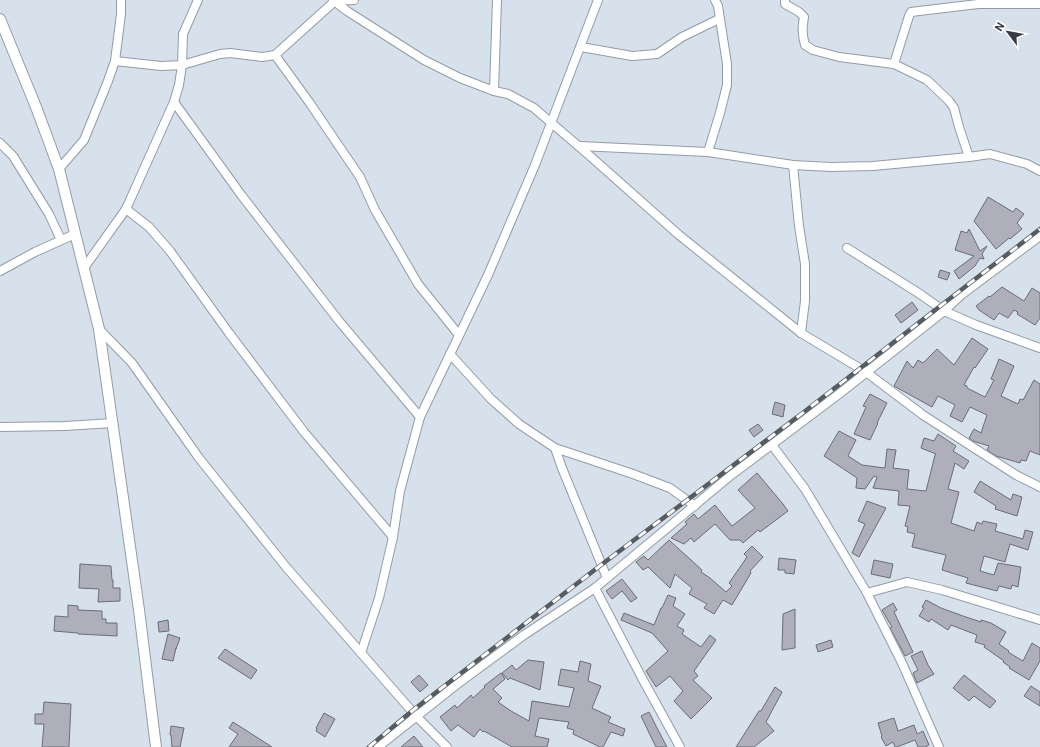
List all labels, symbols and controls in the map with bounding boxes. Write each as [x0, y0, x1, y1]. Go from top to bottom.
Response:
north arrow [988, 12, 1028, 52]
text: N [992, 20, 1008, 34]

